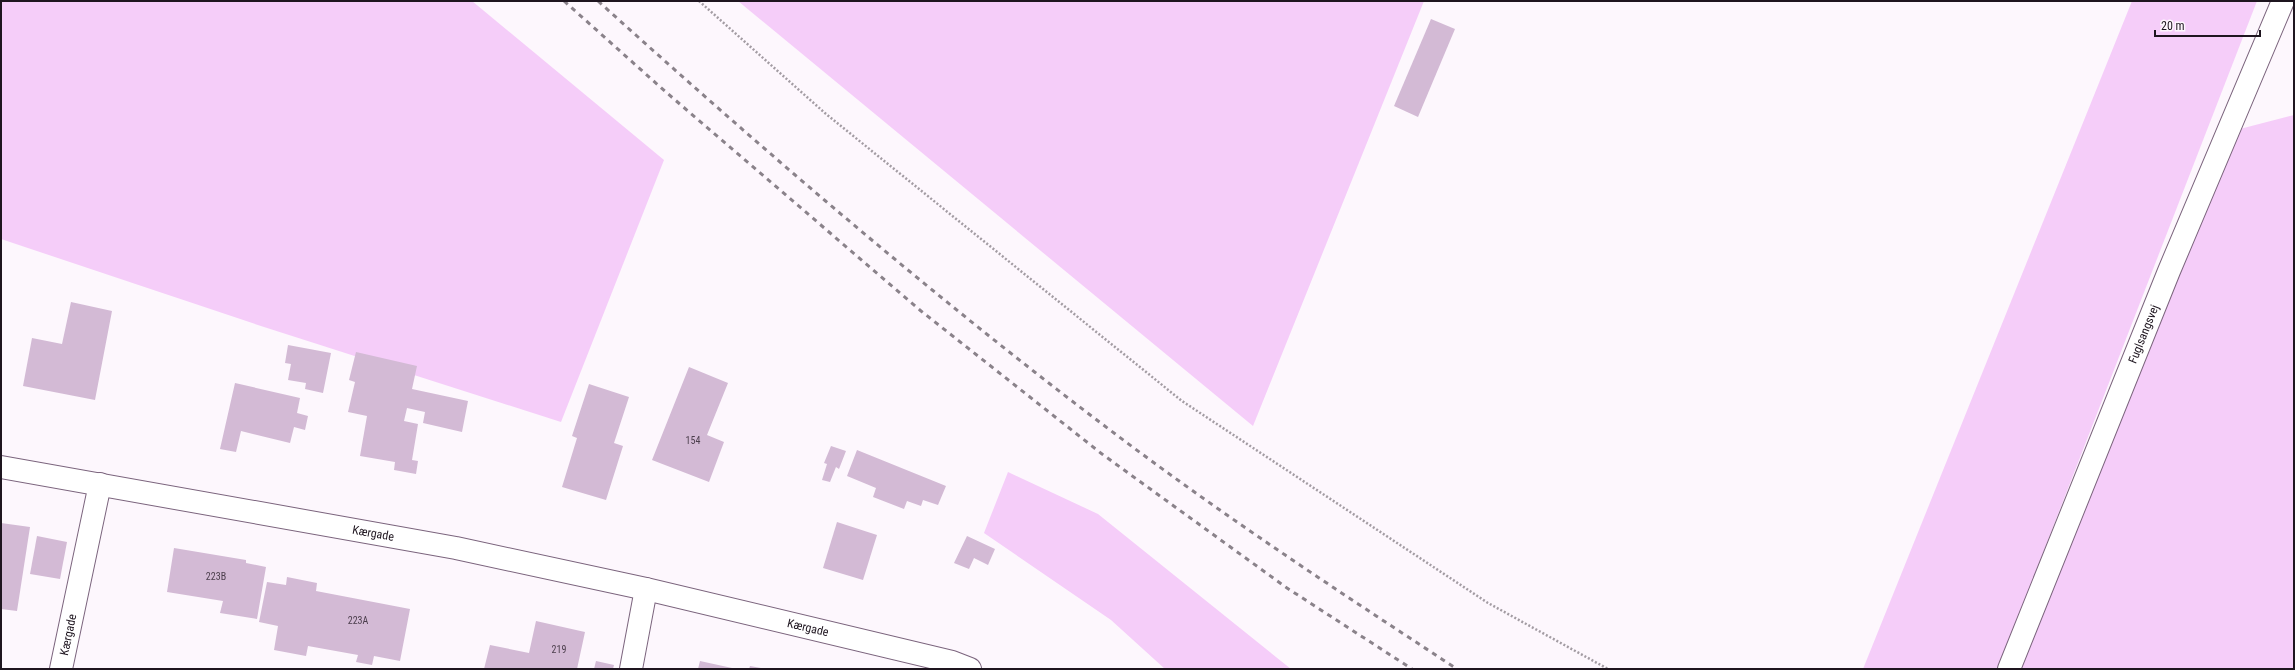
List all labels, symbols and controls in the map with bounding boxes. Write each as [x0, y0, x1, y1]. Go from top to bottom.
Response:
scale bar [2155, 12, 2260, 38]
text: 20 m [2161, 19, 2185, 33]
street label: Fuglsangsvej [2126, 303, 2162, 365]
house number: 154 [686, 435, 700, 446]
street label: Kærgade [351, 523, 395, 544]
house number: 223B [206, 571, 226, 582]
street label: Kærgade [57, 612, 79, 657]
house number: 223A [348, 615, 369, 626]
street label: Kærgade [786, 616, 830, 639]
house number: 219 [552, 644, 566, 655]

